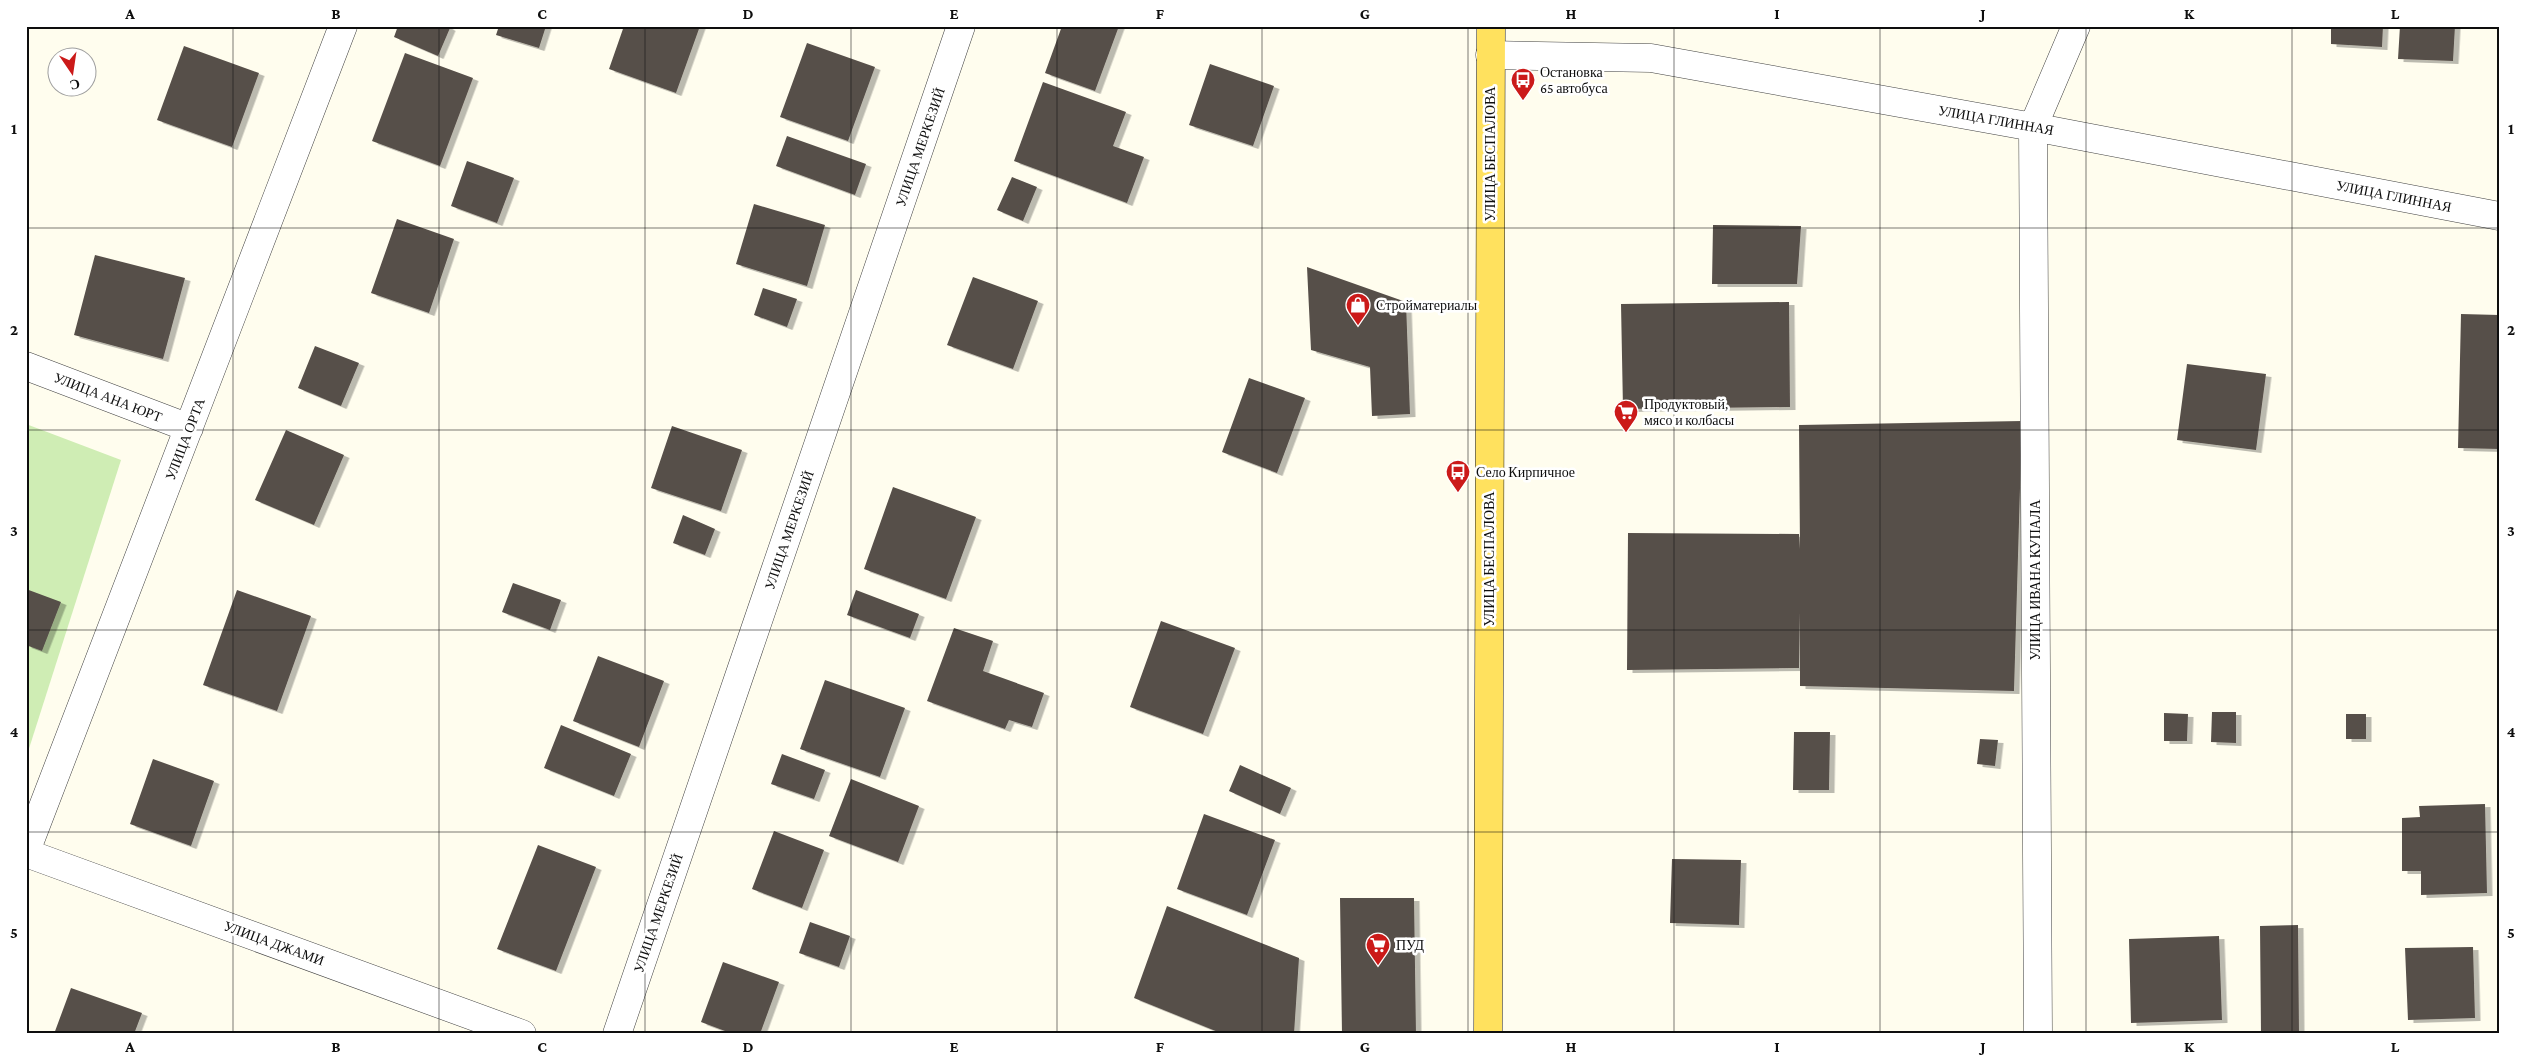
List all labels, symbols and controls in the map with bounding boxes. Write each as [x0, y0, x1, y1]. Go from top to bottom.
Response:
text: A [124, 5, 135, 22]
text: B [331, 5, 341, 22]
text: C [537, 5, 547, 22]
text: D [742, 5, 754, 22]
text: E [949, 5, 959, 22]
text: F [1156, 5, 1165, 22]
text: G [1360, 5, 1370, 22]
text: H [1566, 5, 1577, 22]
text: I [1774, 5, 1780, 22]
text: J [1978, 5, 1986, 22]
text: K [2184, 5, 2195, 22]
text: L [2391, 5, 2400, 22]
north arrow [48, 48, 98, 98]
place label: Остановка 65 автобуса [1540, 64, 1609, 96]
bus stop icon: Остановка 65 автобуса [1510, 67, 1536, 101]
text: С [68, 76, 82, 94]
street label: УЛИЦА МЕРКЕЗИЙ [892, 85, 948, 209]
street label: УЛИЦА БЕСПАЛОВА [1482, 86, 1498, 222]
street label: УЛИЦА ГЛИННАЯ [1937, 102, 2055, 138]
text: 1 [11, 120, 17, 137]
text: 1 [2508, 120, 2514, 137]
street label: УЛИЦА ГЛИННАЯ [2335, 177, 2453, 215]
shop icon: Стройматериалы [1345, 292, 1371, 326]
place label: Стройматериалы [1376, 297, 1478, 313]
text: 2 [10, 321, 18, 338]
text: 2 [2507, 321, 2515, 338]
street label: УЛИЦА АНА ЮРТ [52, 369, 165, 425]
street label: УЛИЦА ОРТА [162, 395, 208, 482]
place label: Продуктовый, мясо и колбасы [1644, 396, 1735, 428]
supermarket icon: Продуктовый, мясо и колбасы [1613, 399, 1639, 433]
bus stop icon: Село Кирпичное [1445, 459, 1471, 493]
place label: Село Кирпичное [1476, 464, 1575, 480]
street label: УЛИЦА МЕРКЕЗИЙ [761, 468, 817, 592]
street label: УЛИЦА БЕСПАЛОВА [1481, 491, 1497, 627]
street label: УЛИЦА ИВАНА КУПАЛА [2027, 499, 2043, 661]
text: 3 [10, 522, 18, 539]
text: 3 [2507, 522, 2515, 539]
text: 4 [10, 723, 19, 740]
text: 4 [2507, 723, 2516, 740]
street label: УЛИЦА МЕРКЕЗИЙ [630, 851, 686, 975]
street label: УЛИЦА ДЖАМИ [222, 917, 326, 969]
text: 5 [10, 924, 18, 941]
text: 5 [2507, 924, 2515, 941]
supermarket icon: ПУД [1365, 932, 1391, 966]
place label: ПУД [1396, 937, 1425, 953]
text: A [124, 1038, 135, 1055]
text: B [331, 1038, 341, 1055]
text: C [537, 1038, 547, 1055]
text: D [742, 1038, 754, 1055]
text: E [949, 1038, 959, 1055]
text: F [1156, 1038, 1165, 1055]
text: G [1360, 1038, 1370, 1055]
text: H [1566, 1038, 1577, 1055]
text: I [1774, 1038, 1780, 1055]
text: J [1978, 1038, 1986, 1055]
text: K [2184, 1038, 2195, 1055]
text: L [2391, 1038, 2400, 1055]

